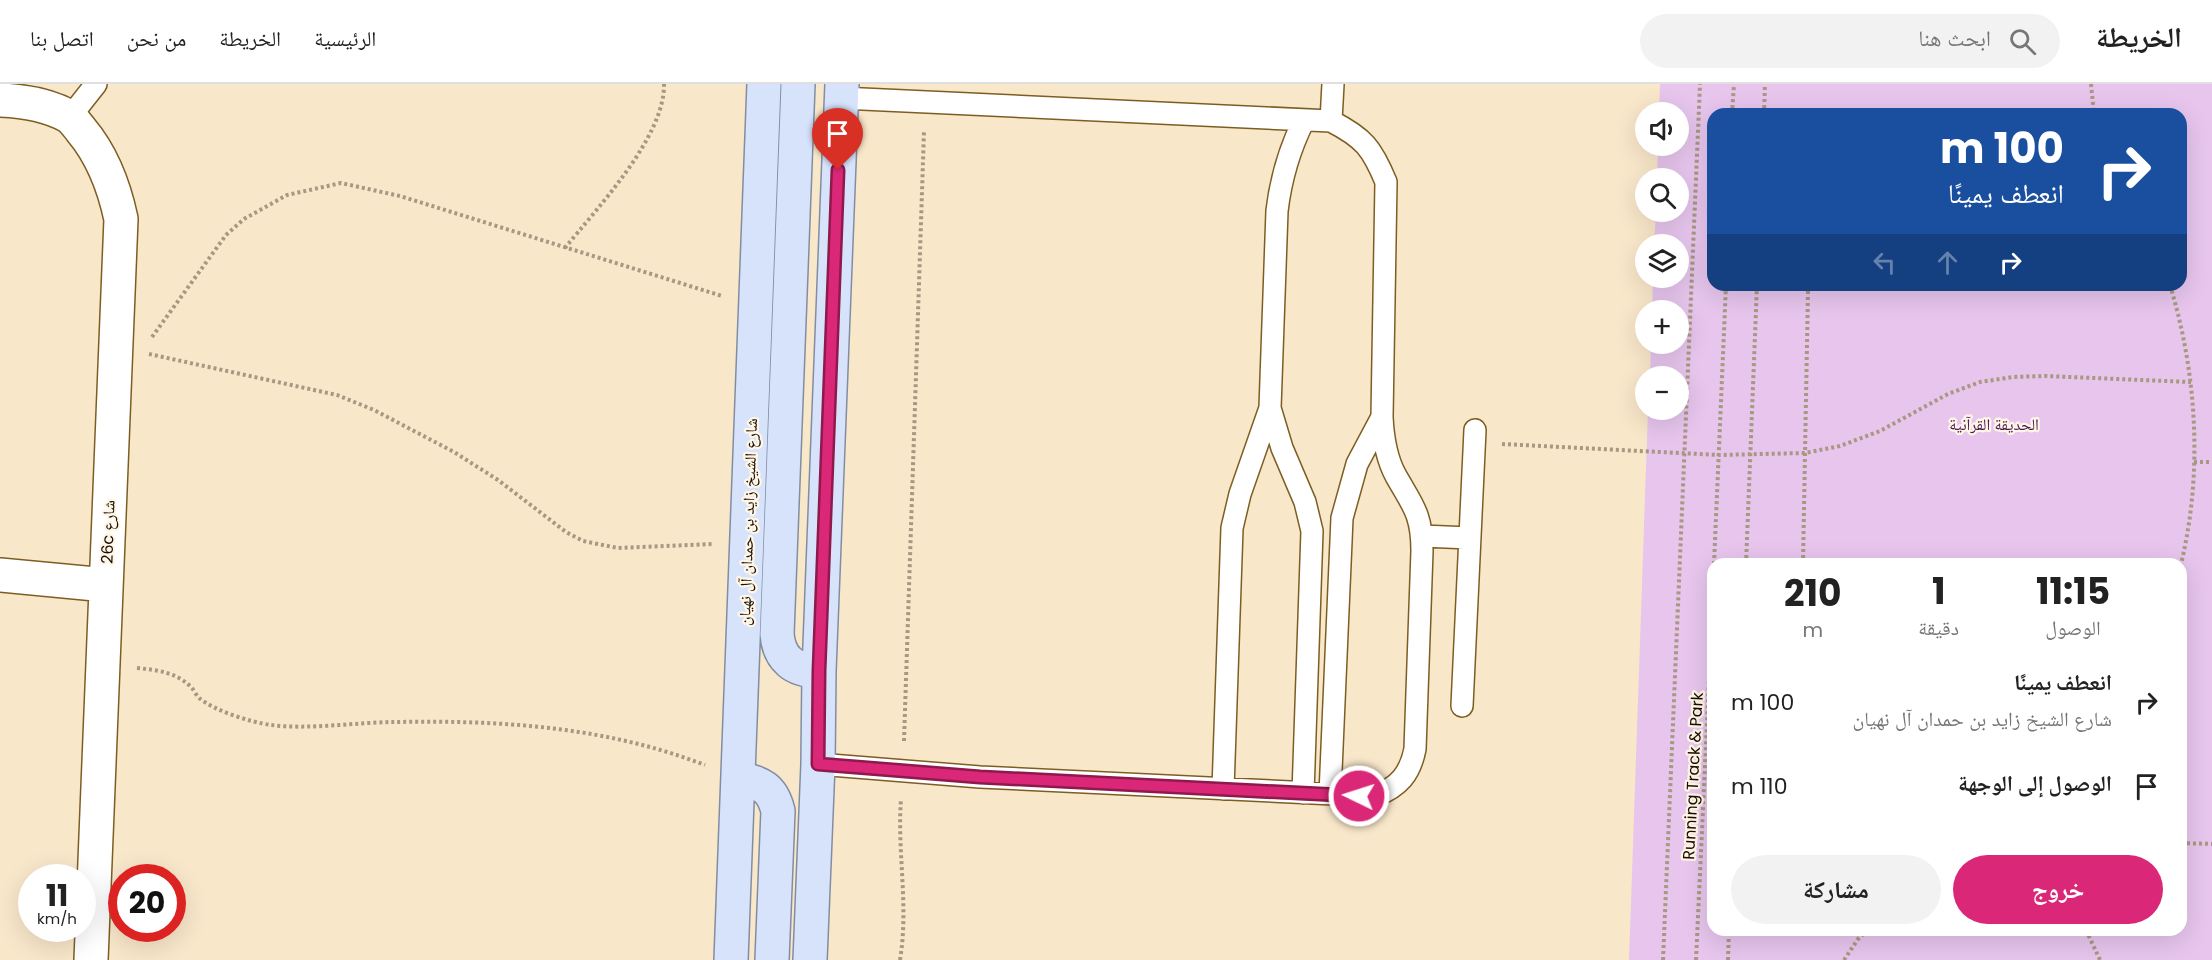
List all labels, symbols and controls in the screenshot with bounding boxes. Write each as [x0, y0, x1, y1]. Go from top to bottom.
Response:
search box [1640, 14, 2060, 68]
text: الخريطة [2096, 18, 2182, 57]
text: ابحث هنا [1918, 23, 1991, 54]
text: اتصل بنا [30, 24, 94, 53]
text: من نحن [127, 24, 186, 53]
text: الخريطة [219, 24, 281, 53]
text: الرئيسية [314, 24, 376, 53]
icon: search [2006, 25, 2039, 58]
map controls [1635, 102, 1689, 420]
button: sound [1635, 102, 1689, 156]
pin [812, 108, 863, 170]
icon: arrive [821, 117, 854, 150]
text: 100 m [1940, 119, 2064, 178]
icon: right [2085, 132, 2163, 210]
button: search [1635, 168, 1689, 222]
text: انعطف يمينًا [1948, 175, 2064, 212]
button: layers [1635, 234, 1689, 288]
icon: left [1868, 246, 1901, 279]
icon: ahead [1931, 246, 1964, 279]
icon: right [1994, 246, 2027, 279]
button: + [1635, 300, 1689, 354]
button: − [1635, 366, 1689, 420]
park label: الحديقة القرآنية [1949, 413, 2039, 436]
street label: شارع الشيخ زايد بن حمدان آل نهيان [733, 418, 763, 626]
street label: 26c شارع [95, 500, 121, 564]
text: 1 [1932, 566, 1945, 617]
text: 11:15 [2036, 566, 2110, 617]
text: 210 [1784, 568, 1841, 619]
text: دقيقة [1918, 614, 1959, 642]
text: الوصول [2045, 614, 2101, 642]
text: m [1802, 616, 1823, 644]
text: انعطف يمينًا [2014, 667, 2112, 698]
icon: right [2130, 686, 2163, 719]
text: 100 m [1731, 687, 1794, 718]
street label: Running Track & Park [1677, 691, 1709, 860]
text: شارع الشيخ زايد بن حمدان آل نهيان [1852, 705, 2112, 733]
position arrow [1327, 764, 1391, 828]
text: الوصول إلى الوجهة [1958, 768, 2112, 799]
icon: arrive [2130, 770, 2163, 803]
text: 110 m [1731, 771, 1787, 802]
button: مشاركة [1731, 855, 1941, 924]
button: خروج [1953, 855, 2163, 924]
speed limit sign: 20 [108, 864, 186, 942]
text: 11 [46, 874, 68, 917]
text: km/h [37, 908, 77, 929]

